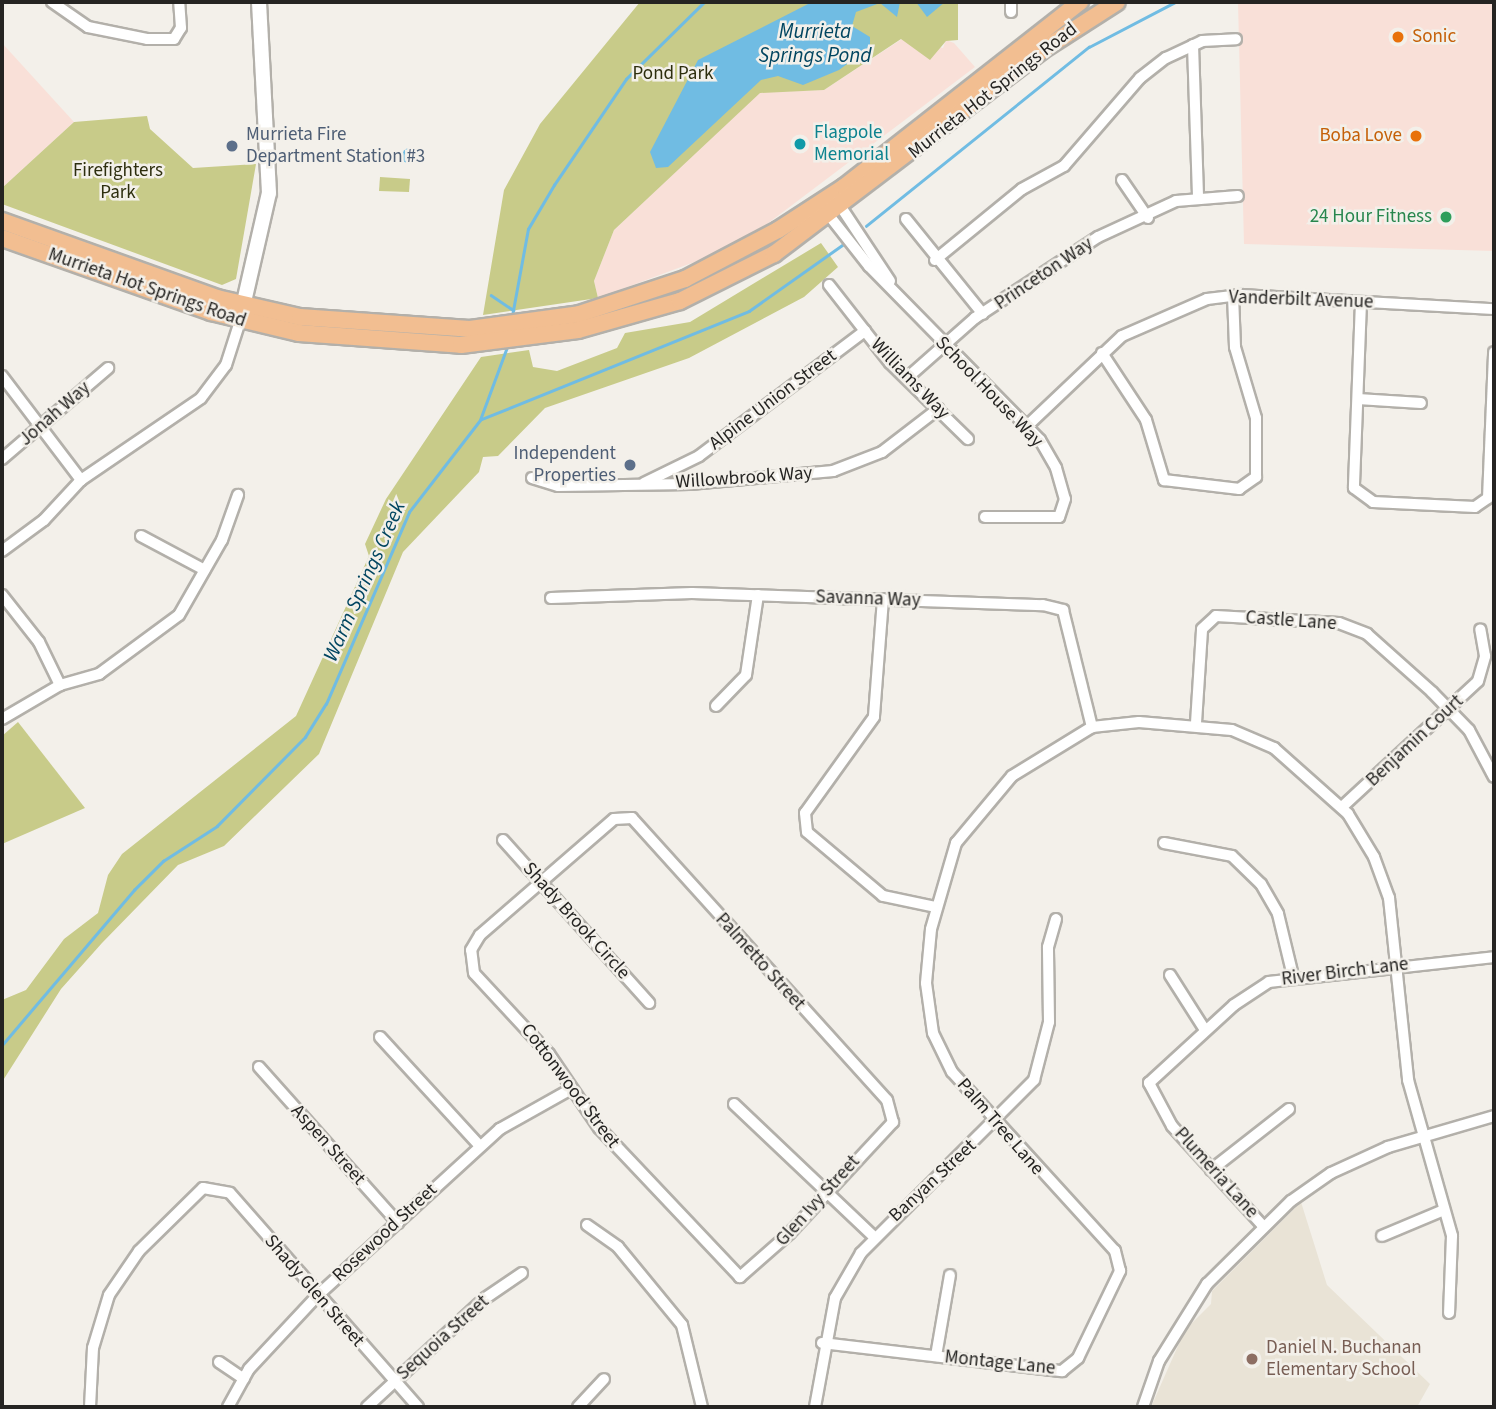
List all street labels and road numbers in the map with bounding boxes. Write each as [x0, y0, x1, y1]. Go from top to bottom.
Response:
street label: Murrieta Hot Springs Road [904, 18, 1082, 164]
street label: Princeton Way [991, 233, 1097, 315]
street label: Murrieta Hot Springs Road [45, 243, 249, 333]
street label: Vanderbilt Avenue [1228, 286, 1374, 314]
street label: School House Way [930, 332, 1048, 452]
street label: Williams Way [866, 334, 954, 424]
street label: Alpine Union Street [705, 345, 841, 455]
street label: Jonah Way [15, 377, 95, 451]
street label: Willowbrook Way [675, 462, 813, 494]
street label: Savanna Way [815, 586, 921, 612]
street label: Castle Lane [1245, 606, 1337, 636]
street label: Benjamin Court [1362, 690, 1468, 792]
street label: Shady Brook Circle [518, 858, 634, 984]
street label: Palmetto Street [710, 909, 810, 1015]
street label: River Birch Lane [1280, 953, 1410, 991]
street label: Cottonwood Street [516, 1019, 624, 1153]
street label: Palm Tree Lane [952, 1074, 1048, 1180]
street label: Aspen Street [286, 1100, 370, 1190]
street label: Plumeria Lane [1169, 1123, 1263, 1223]
street label: Banyan Street [885, 1135, 981, 1227]
street label: Glen Ivy Street [771, 1151, 865, 1251]
street label: Rosewood Street [328, 1179, 442, 1287]
street label: Shady Glen Street [259, 1230, 369, 1352]
street label: Sequoia Street [392, 1291, 494, 1385]
street label: Montage Lane [943, 1346, 1057, 1380]

